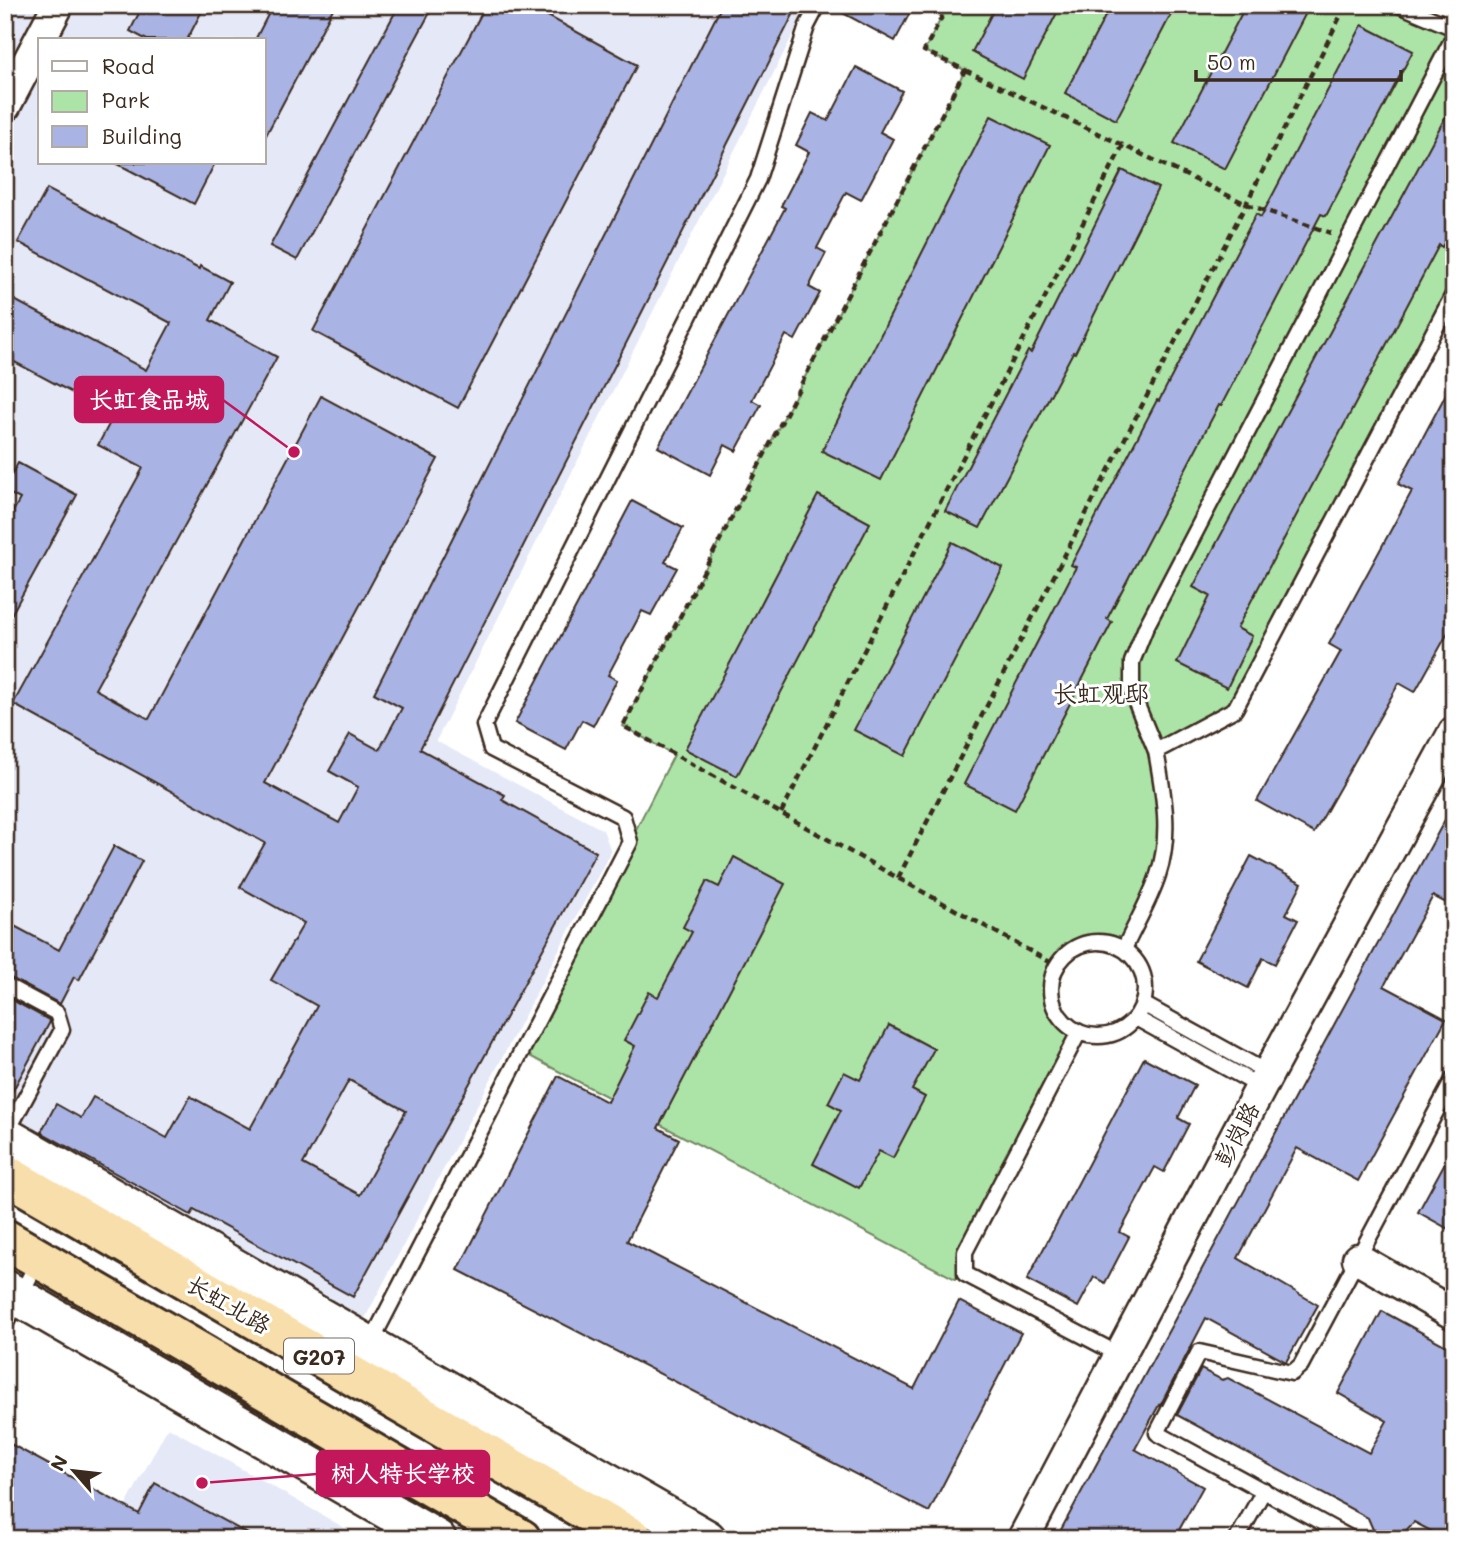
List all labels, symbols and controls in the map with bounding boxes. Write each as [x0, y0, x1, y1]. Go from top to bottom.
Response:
legend [38, 38, 266, 164]
scale bar [1196, 38, 1401, 82]
text: 50 m [1207, 48, 1256, 75]
text: Road [102, 52, 154, 79]
text: Park [102, 86, 150, 113]
text: Building [102, 122, 182, 149]
callout: 长虹食品城 [75, 377, 223, 422]
text: 长虹食品城 [89, 383, 209, 414]
district label: 长虹观邸 [1053, 677, 1149, 708]
street label: 彭岗路 [1207, 1096, 1265, 1172]
street label: 长虹北路 [182, 1268, 276, 1340]
road number: G207 [284, 1338, 354, 1374]
north arrow [38, 1436, 108, 1506]
text: N [44, 1451, 73, 1475]
callout: 树人特长学校 [317, 1451, 489, 1496]
text: 树人特长学校 [331, 1457, 475, 1488]

